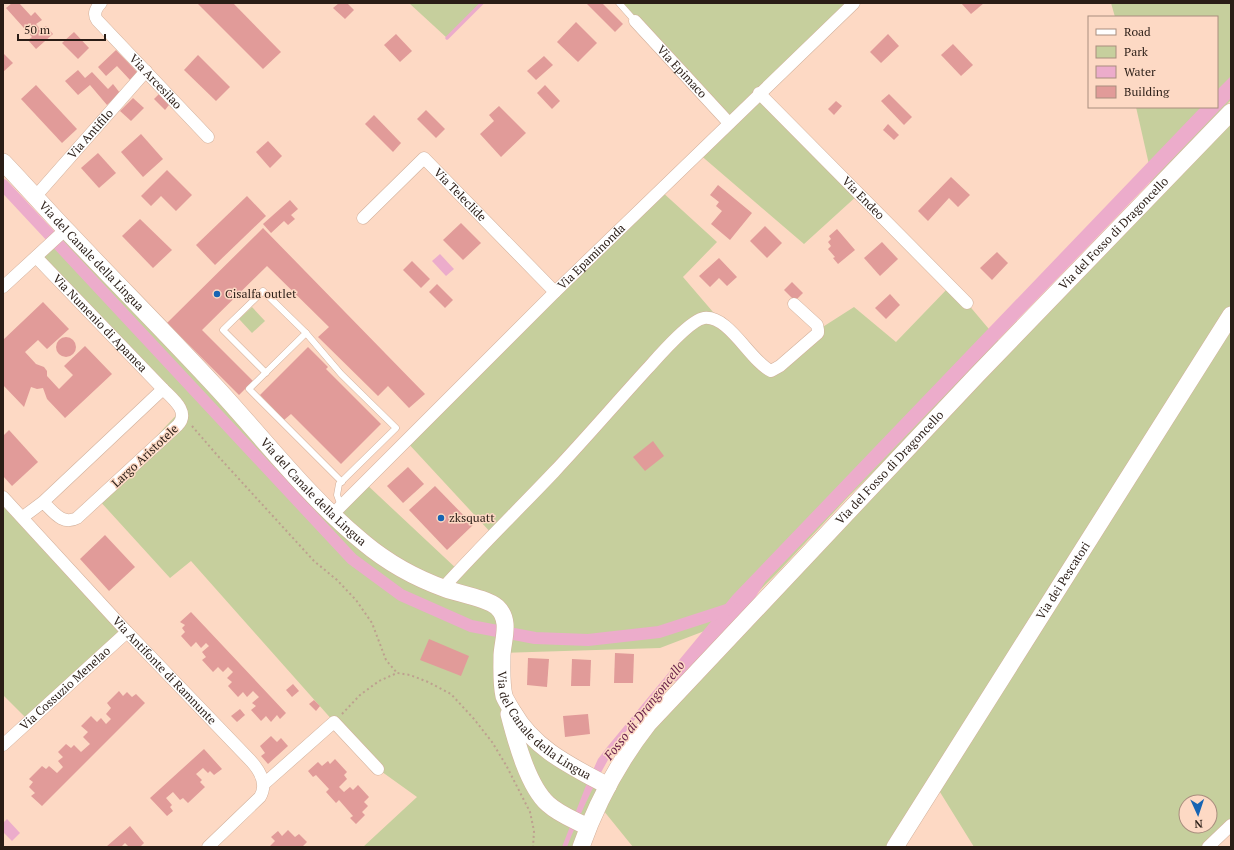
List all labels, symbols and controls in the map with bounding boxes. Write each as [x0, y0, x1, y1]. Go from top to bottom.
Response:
scale bar [18, 16, 105, 42]
legend [1088, 16, 1218, 108]
text: 50 m [24, 22, 51, 37]
text: Road [1124, 24, 1151, 39]
street label: Via Epimaco [654, 42, 710, 101]
text: Park [1124, 44, 1149, 59]
street label: Via Arcesilao [126, 51, 186, 112]
text: Water [1124, 64, 1156, 79]
text: Building [1124, 84, 1170, 99]
street label: Via Antifilo [64, 105, 116, 162]
street label: Via Teleclide [431, 165, 490, 224]
street label: Via Endeo [839, 173, 888, 223]
street label: Via del Fosso di Dragoncello [1055, 173, 1171, 293]
street label: Via del Canale della Lingua [36, 198, 147, 313]
street label: Via Epaminonda [554, 220, 628, 293]
street label: Via Numenio di Apamea [50, 271, 151, 375]
place label: Cisalfa outlet [225, 286, 297, 301]
marker: Cisalfa outlet [212, 289, 222, 299]
street label: Via del Fosso di Dragoncello [832, 407, 947, 527]
street label: Largo Aristotele [108, 421, 181, 490]
street label: Via del Canale della Lingua [257, 435, 370, 549]
place label: zksquatt [449, 510, 495, 525]
marker: zksquatt [436, 513, 446, 523]
street label: Via dei Pescatori [1033, 538, 1093, 622]
street label: Via Antifonte di Ramnunte [109, 613, 220, 728]
street label: Via Cossuzio Menelao [16, 643, 113, 733]
water label: Fosso di Drangoncello [599, 656, 689, 764]
street label: Via del Canale della Lingua [495, 671, 594, 783]
north arrow [1178, 794, 1218, 834]
text: N [1193, 817, 1203, 831]

